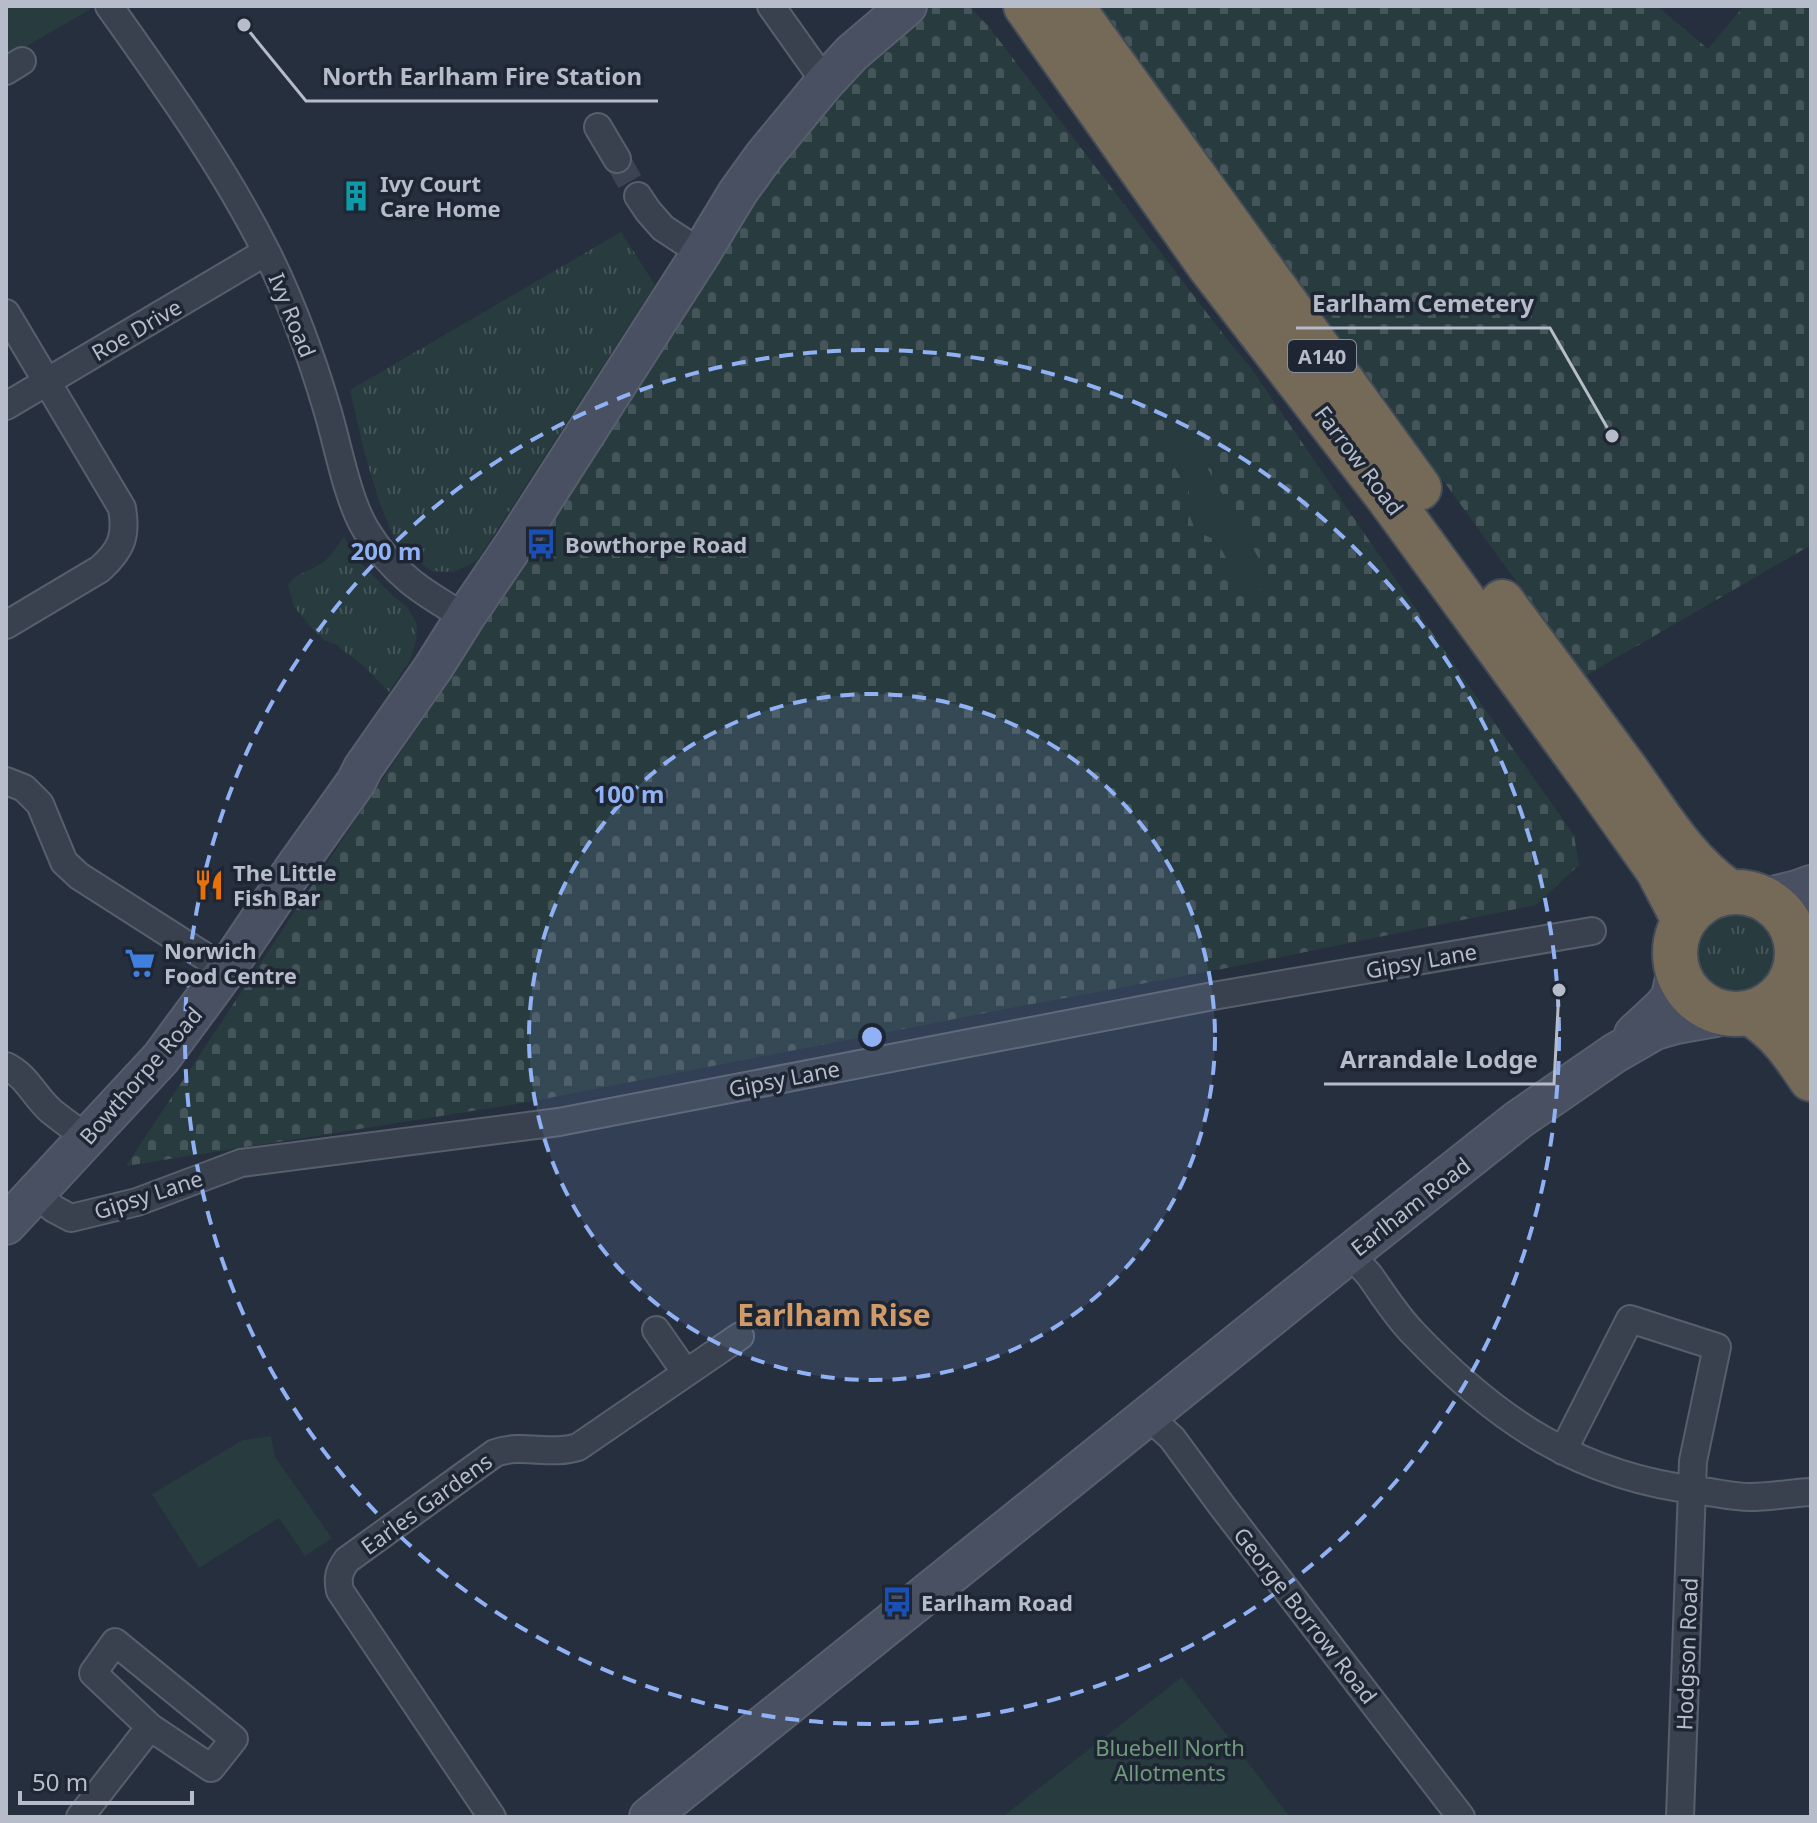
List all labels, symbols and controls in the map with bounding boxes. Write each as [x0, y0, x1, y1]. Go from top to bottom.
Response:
callout: North Earlham Fire Station [306, 53, 658, 101]
text: North Earlham Fire Station [322, 59, 642, 92]
place label: Ivy Court Care Home [380, 168, 501, 223]
building icon: Ivy Court Care Home [339, 179, 373, 213]
street label: Ivy Road [263, 268, 323, 362]
callout: Earlham Cemetery [1296, 280, 1550, 328]
text: Earlham Cemetery [1312, 286, 1534, 319]
street label: Roe Drive [85, 291, 187, 367]
road number: A140 [1288, 340, 1356, 372]
street label: Farrow Road [1309, 399, 1411, 521]
bus stop icon: Bowthorpe Road [524, 527, 558, 561]
place label: Bowthorpe Road [565, 529, 747, 559]
text: 200 m [351, 534, 421, 567]
text: 100 m [594, 777, 664, 810]
place label: The Little Fish Bar [233, 857, 337, 912]
restaurant icon: The Little Fish Bar [192, 868, 226, 902]
place label: Norwich Food Centre [164, 935, 297, 990]
street label: Gipsy Lane [1363, 935, 1479, 985]
supermarket icon: Norwich Food Centre [123, 946, 157, 980]
street label: Bowthorpe Road [72, 1000, 208, 1150]
centre of rings [858, 1023, 886, 1051]
callout: Arrandale Lodge [1324, 1036, 1554, 1084]
text: Arrandale Lodge [1340, 1042, 1538, 1075]
street label: Gipsy Lane [726, 1053, 842, 1103]
street label: Earlham Road [1344, 1150, 1476, 1262]
street label: Gipsy Lane [90, 1162, 206, 1226]
district label: Earlham Rise [737, 1294, 931, 1335]
street label: Earles Gardens [354, 1445, 498, 1561]
street label: George Borrow Road [1228, 1521, 1384, 1709]
street label: Hodgson Road [1668, 1577, 1704, 1731]
bus stop icon: Earlham Road [880, 1585, 914, 1619]
place label: Earlham Road [921, 1587, 1073, 1617]
park label: Bluebell North Allotments [1095, 1732, 1245, 1787]
scale bar [20, 1755, 192, 1805]
text: 50 m [32, 1765, 88, 1798]

